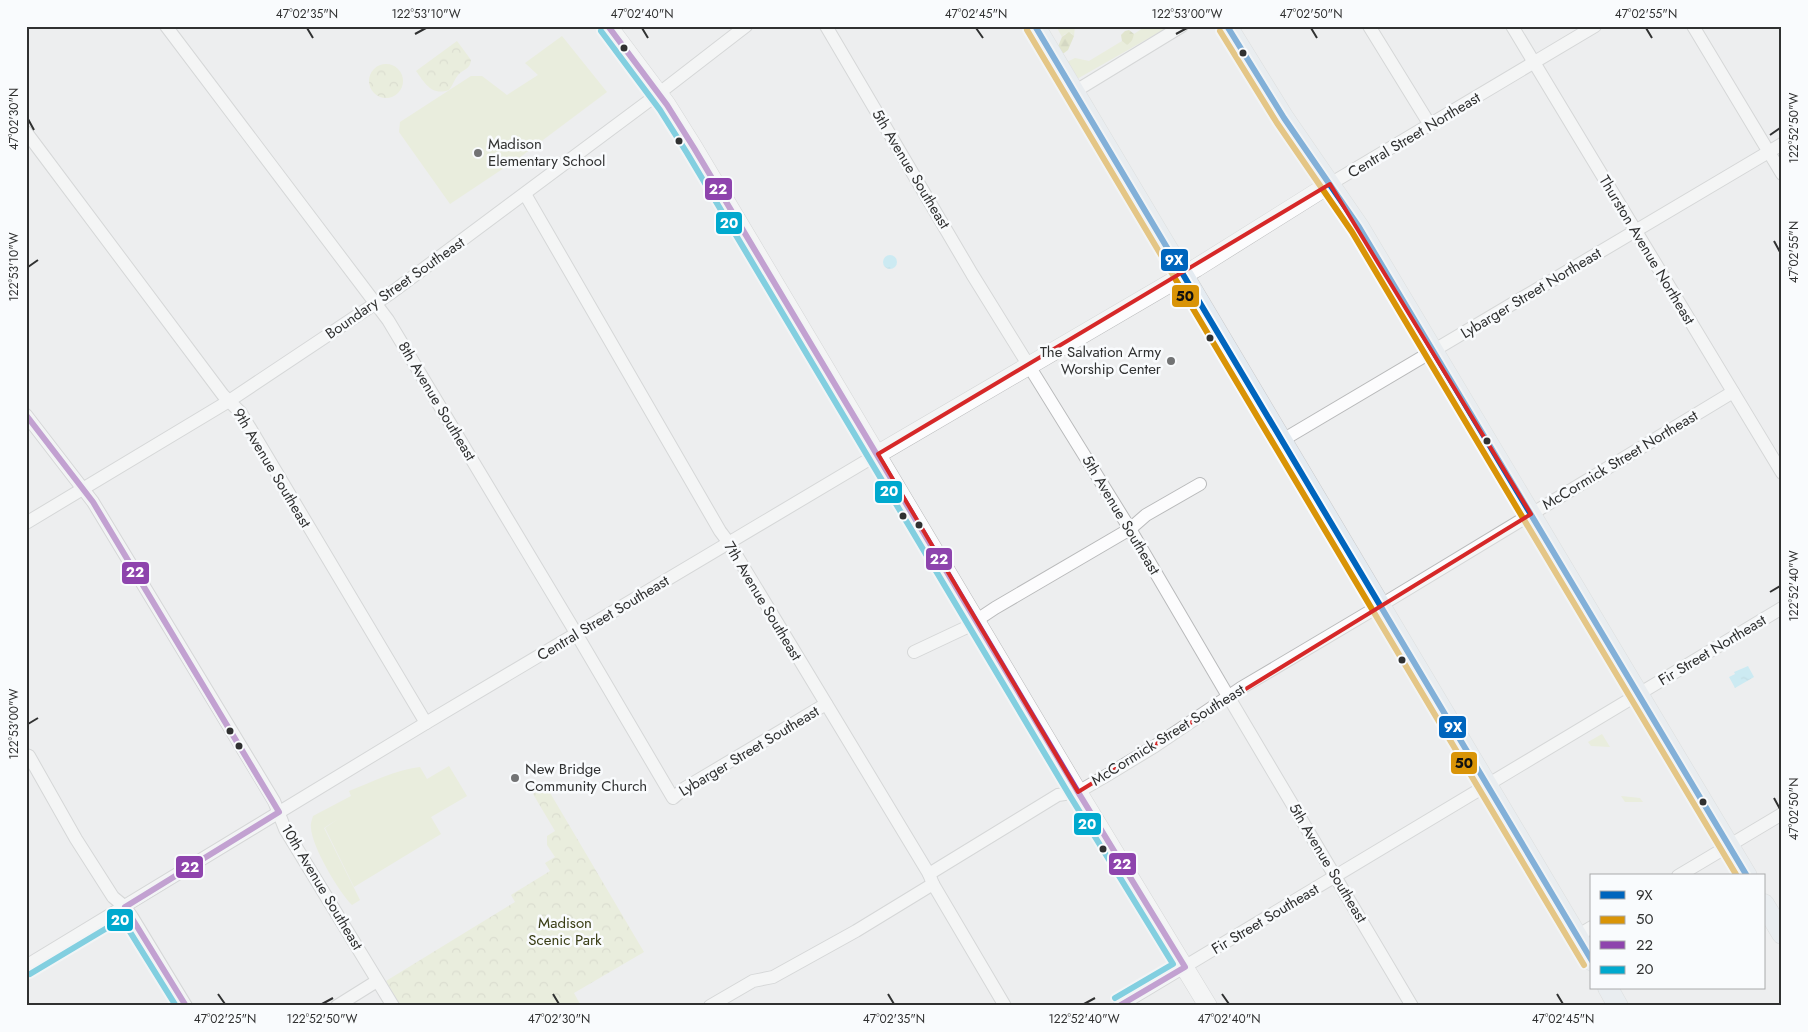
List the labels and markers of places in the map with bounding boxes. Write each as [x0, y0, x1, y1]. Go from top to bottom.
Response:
unlabelled marker [619, 43, 629, 53]
unlabelled marker [1238, 48, 1248, 58]
place label: Madison Elementary School [488, 133, 605, 172]
unlabelled marker [674, 136, 684, 146]
marker: Madison Elementary School [472, 147, 484, 159]
unlabelled marker [1205, 333, 1215, 343]
place label: The Salvation Army Worship Center [1040, 341, 1162, 380]
marker: The Salvation Army Worship Center [1165, 355, 1177, 367]
unlabelled marker [1482, 436, 1492, 446]
unlabelled marker [898, 511, 908, 521]
unlabelled marker [914, 520, 924, 530]
unlabelled marker [1397, 655, 1407, 665]
unlabelled marker [225, 726, 235, 736]
unlabelled marker [234, 741, 244, 751]
place label: New Bridge Community Church [525, 758, 647, 797]
marker: New Bridge Community Church [509, 772, 521, 784]
unlabelled marker [1698, 797, 1708, 807]
unlabelled marker [1098, 844, 1108, 854]

